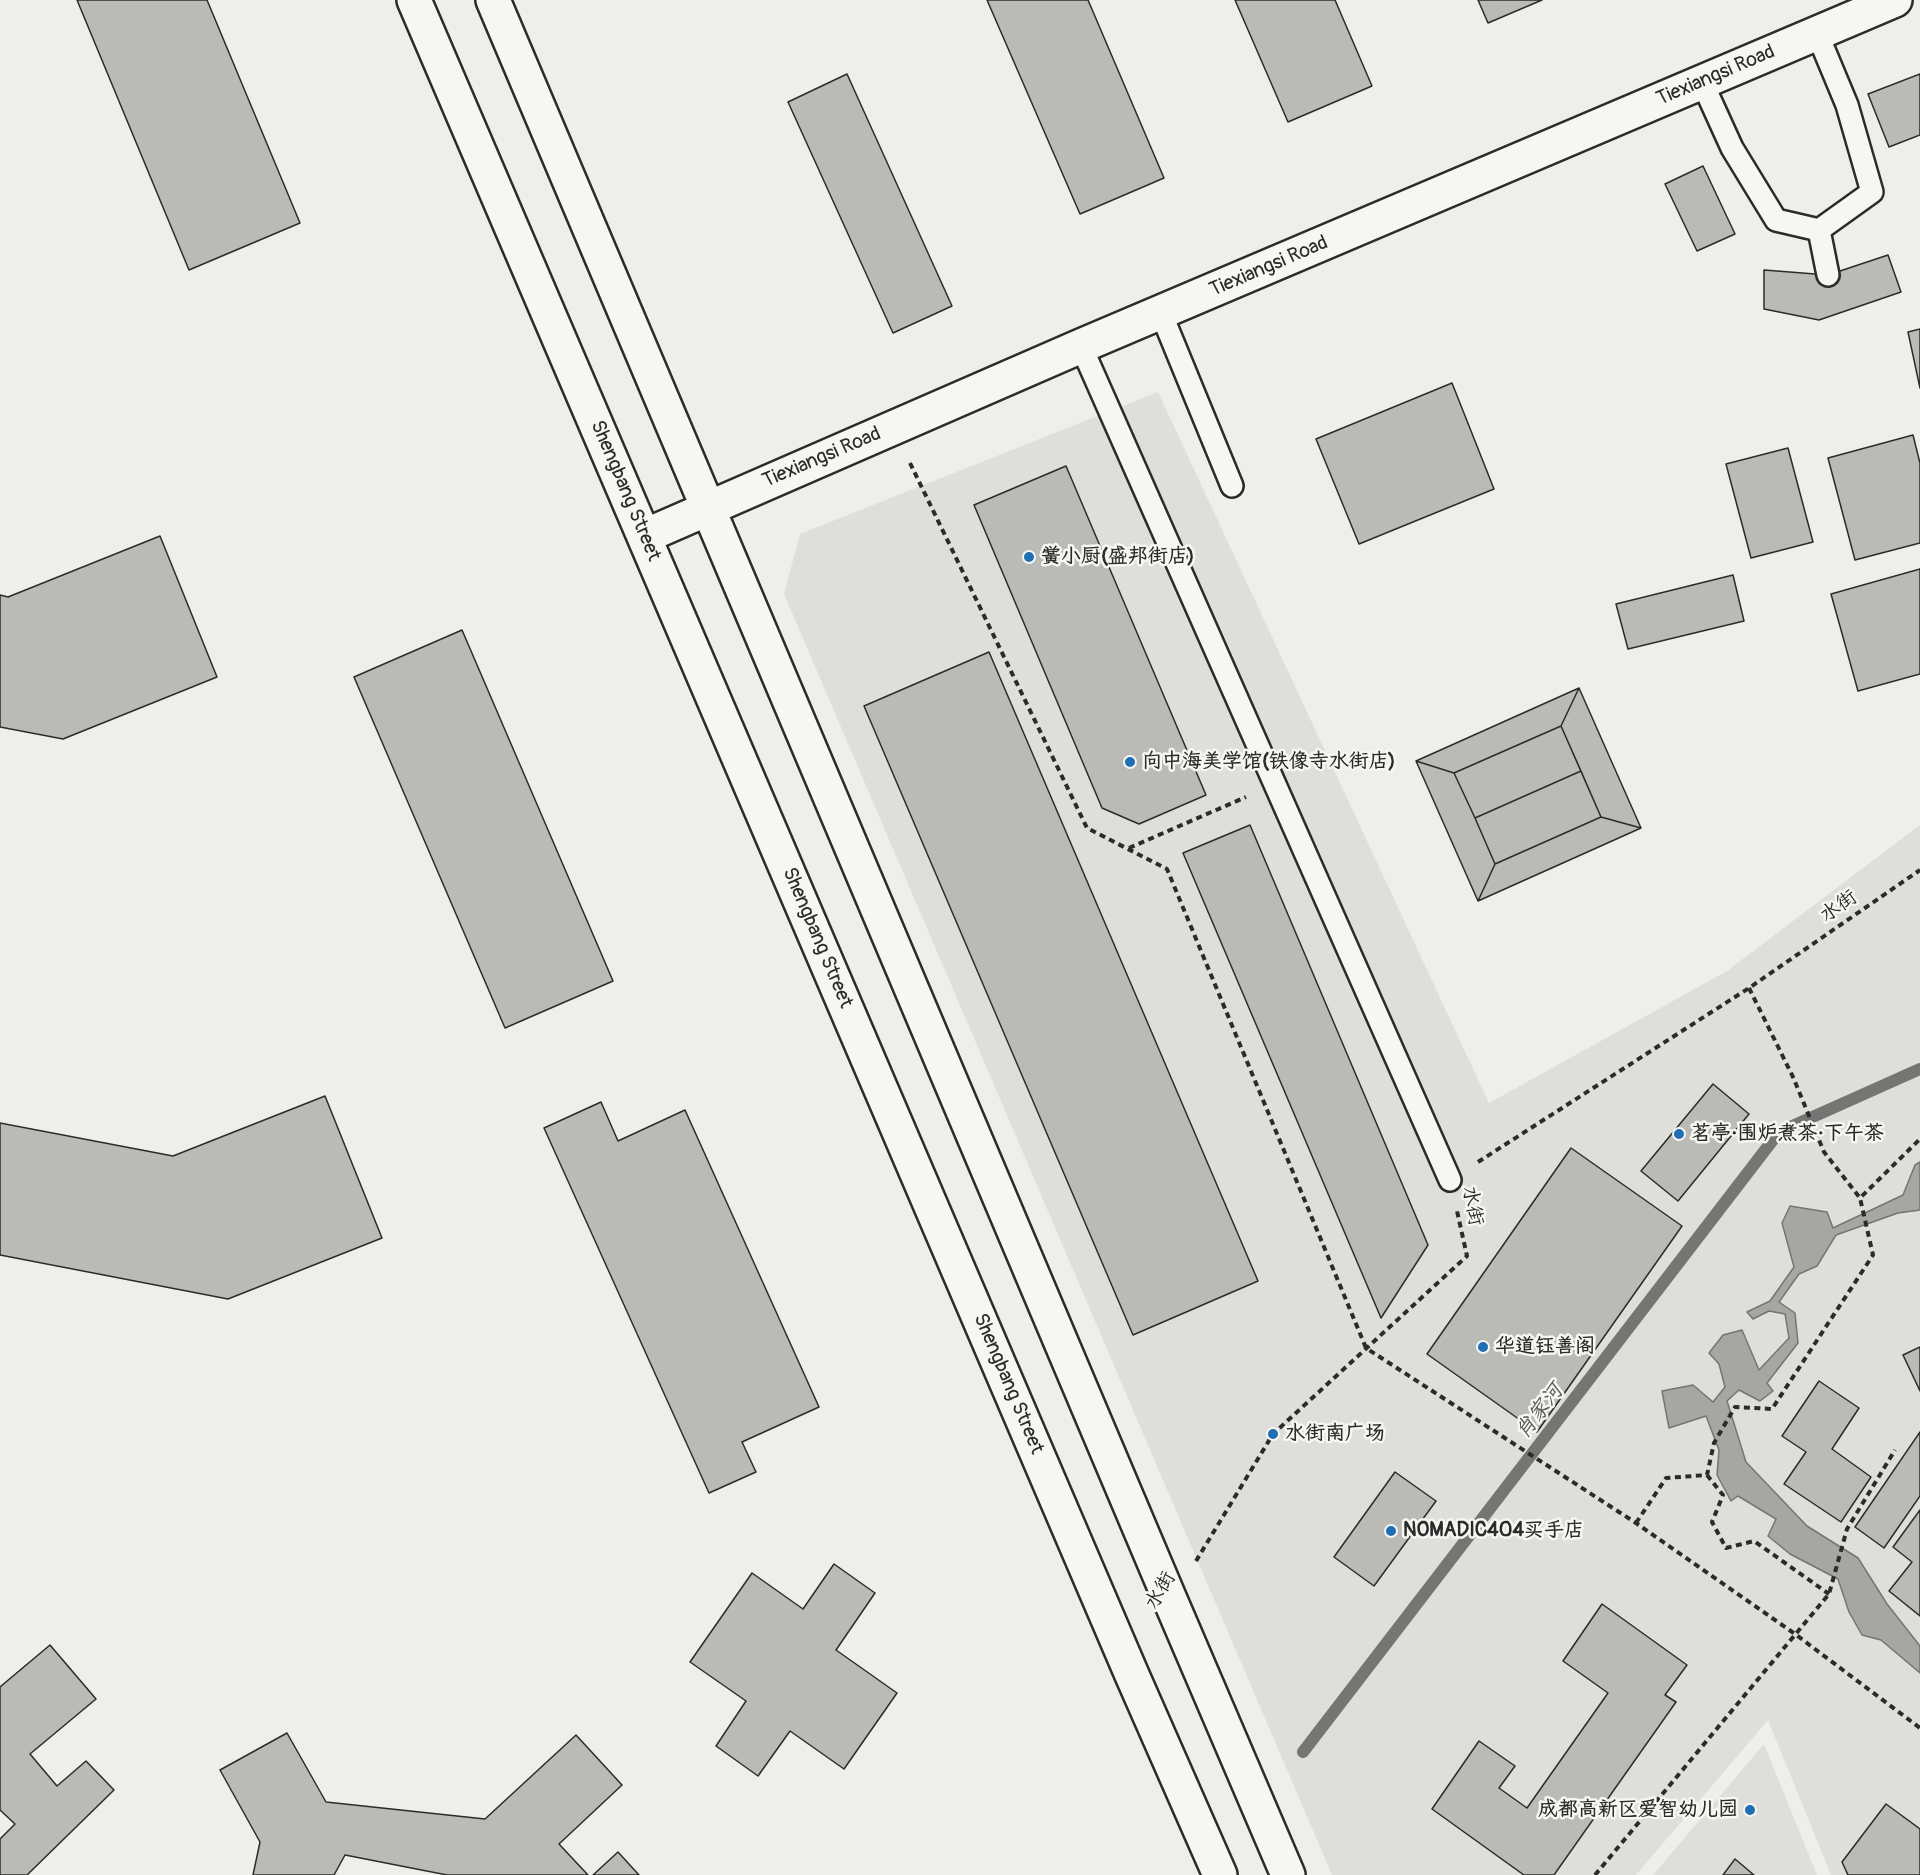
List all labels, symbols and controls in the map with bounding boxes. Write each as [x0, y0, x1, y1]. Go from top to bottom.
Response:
street label: Tiexiangsi Road [1653, 40, 1779, 112]
street label: Tiexiangsi Road [1206, 231, 1332, 303]
street label: Shengbang Street [585, 417, 665, 565]
street label: Tiexiangsi Road [759, 422, 885, 494]
place label: 黉小厨(盛邦街店) [1041, 545, 1194, 569]
marker: 黉小厨(盛邦街店) [1022, 550, 1036, 564]
place label: 向中海美学馆(铁像寺水街店) [1142, 750, 1395, 774]
marker: 向中海美学馆(铁像寺水街店) [1123, 755, 1137, 769]
street label: Shengbang Street [777, 864, 857, 1012]
street label: 水街 [1816, 886, 1862, 928]
place label: 茗亭·围炉煮茶·下午茶 [1691, 1122, 1884, 1146]
marker: 茗亭·围炉煮茶·下午茶 [1672, 1127, 1686, 1141]
street label: 水街 [1456, 1184, 1488, 1228]
street label: Shengbang Street [968, 1310, 1048, 1458]
place label: 华道钰善阁 [1495, 1335, 1595, 1359]
marker: 华道钰善阁 [1476, 1340, 1490, 1354]
water label: 肖家河 [1511, 1379, 1569, 1445]
place label: 水街南广场 [1285, 1422, 1385, 1446]
marker: 水街南广场 [1266, 1427, 1280, 1441]
place label: NOMADIC404买手店 [1403, 1519, 1584, 1543]
marker: NOMADIC404买手店 [1384, 1524, 1398, 1538]
street label: 水街 [1141, 1568, 1181, 1614]
place label: 成都高新区爱智幼儿园 [1538, 1798, 1738, 1822]
marker: 成都高新区爱智幼儿园 [1743, 1803, 1757, 1817]

